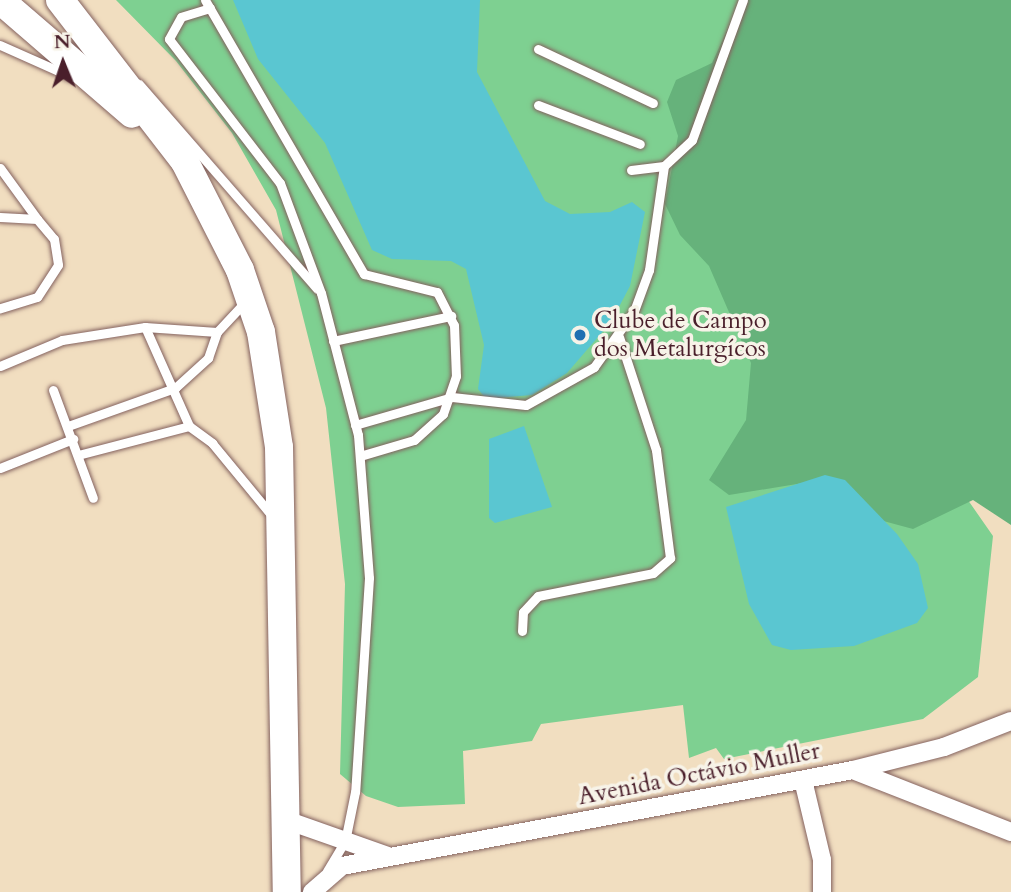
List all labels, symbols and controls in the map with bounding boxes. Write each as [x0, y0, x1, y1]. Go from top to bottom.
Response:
north arrow [28, 28, 98, 98]
text: N [54, 29, 71, 55]
place label: Clube de Campo dos Metalurgícos [594, 307, 767, 363]
marker: Clube de Campo dos Metalurgícos [572, 327, 588, 343]
street label: Avenida Octávio Muller [576, 736, 822, 812]

